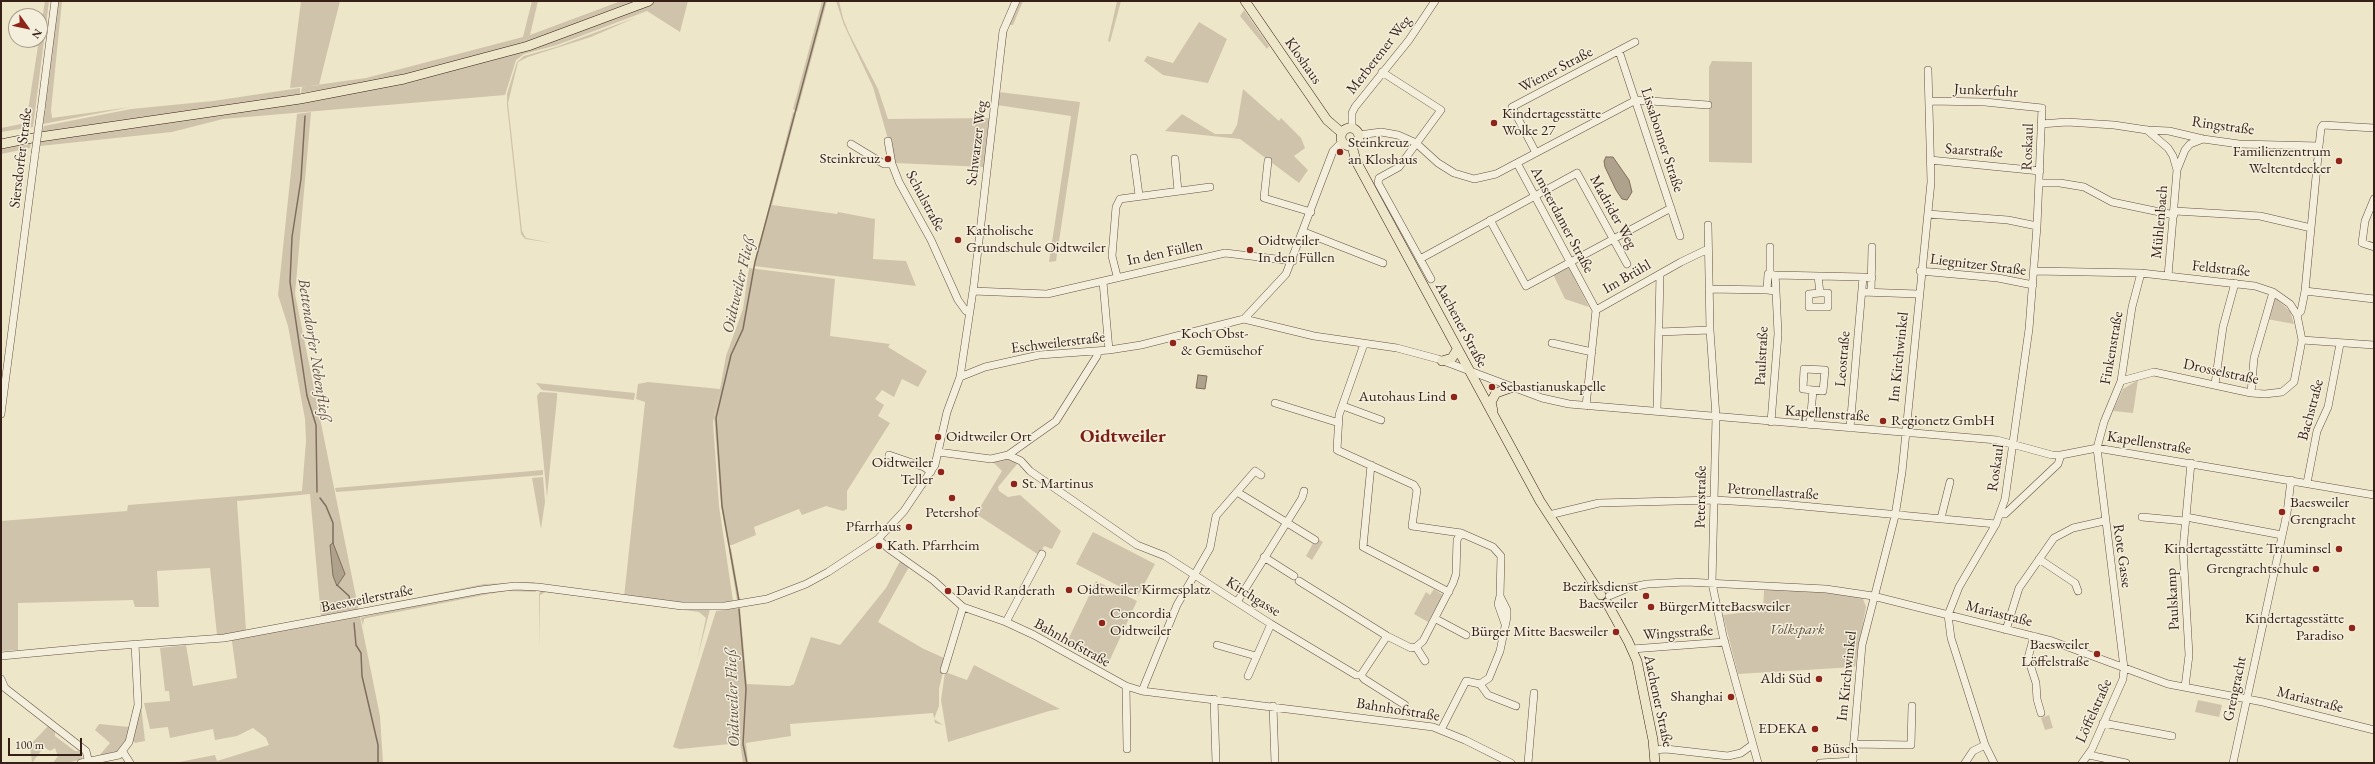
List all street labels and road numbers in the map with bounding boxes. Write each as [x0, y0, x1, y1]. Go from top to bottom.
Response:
street label: Merberener Weg [1343, 12, 1415, 98]
street label: Kloshaus [1281, 34, 1325, 88]
street label: Wiener Straße [1516, 43, 1596, 97]
street label: Junkerfuhr [1953, 80, 2019, 102]
street label: Lissabonner Straße [1637, 85, 1687, 195]
street label: Schwarzer Weg [963, 99, 991, 187]
street label: Siersdorfer Straße [6, 107, 36, 209]
street label: Ringstraße [2191, 113, 2255, 139]
street label: Roskaul [2018, 123, 2038, 171]
street label: Saarstraße [1944, 140, 2004, 162]
street label: Amsterdamer Straße [1526, 164, 1598, 276]
street label: Schulstraße [901, 168, 949, 234]
street label: Madrider Weg [1585, 172, 1641, 252]
street label: Mühlenbach [2148, 184, 2172, 260]
street label: In den Füllen [1126, 236, 1204, 270]
street label: Liegnitzer Straße [1929, 250, 2027, 280]
street label: Im Brühl [1600, 256, 1654, 298]
street label: Feldstraße [2191, 257, 2251, 281]
street label: Aachener Straße [1431, 279, 1491, 371]
street label: Finkenstraße [2097, 310, 2127, 386]
street label: Im Kirchwinkel [1885, 311, 1913, 403]
street label: Paulstraße [1751, 326, 1773, 386]
street label: Eschweilerstraße [1010, 328, 1106, 358]
street label: Leostraße [1832, 330, 1854, 388]
street label: Drosselstraße [2182, 355, 2260, 389]
street label: Bachstraße [2294, 377, 2328, 443]
street label: Kapellenstraße [1784, 402, 1870, 426]
street label: Kapellenstraße [2106, 427, 2192, 459]
street label: Roskaul [1984, 443, 2008, 493]
street label: Peterstraße [1691, 465, 1711, 529]
street label: Petronellastraße [1727, 480, 1819, 504]
street label: Rote Gasse [2109, 523, 2135, 589]
street label: Paulskamp [2162, 567, 2184, 631]
street label: Kirchgasse [1222, 573, 1284, 621]
street label: Baesweilerstraße [319, 581, 415, 617]
street label: Mariastraße [1964, 597, 2034, 631]
street label: Bahnhofstraße [1031, 615, 1113, 671]
street label: Wingsstraße [1642, 622, 1714, 644]
street label: Im Kirchwinkel [1833, 630, 1861, 722]
street label: Aachener Straße [1639, 653, 1677, 749]
street label: Grengracht [2219, 655, 2251, 723]
street label: Löffelstraße [2072, 676, 2116, 746]
street label: Mariastraße [2275, 683, 2345, 717]
street label: Bahnhofstraße [1355, 695, 1441, 725]

